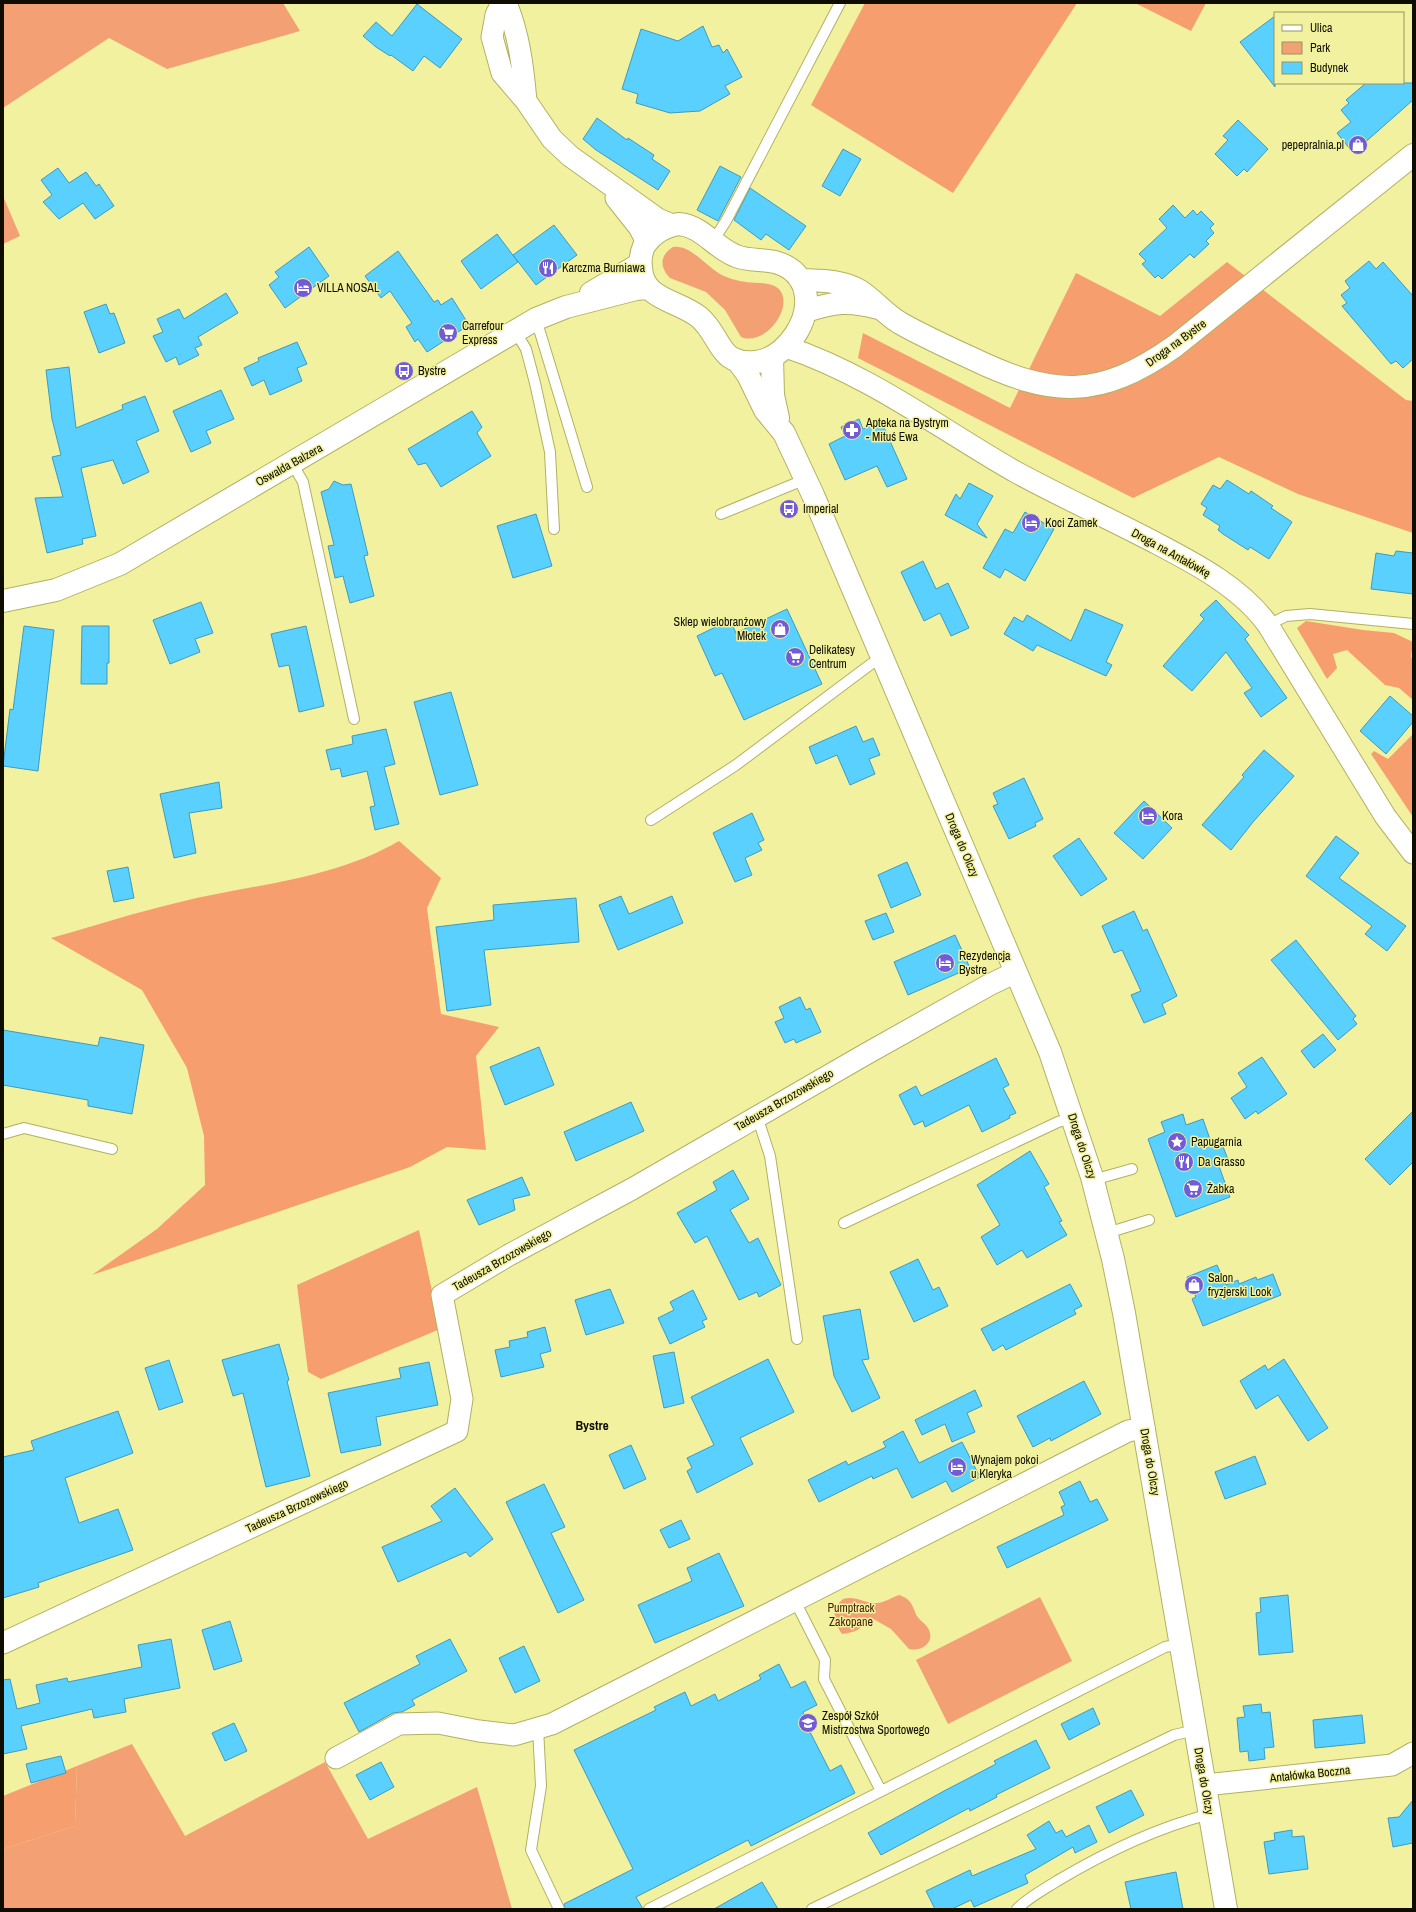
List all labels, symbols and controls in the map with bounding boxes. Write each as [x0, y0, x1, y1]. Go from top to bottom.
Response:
legend [1274, 12, 1404, 84]
text: Ulica [1310, 20, 1333, 36]
text: Park [1310, 40, 1330, 56]
text: Budynek [1310, 60, 1348, 76]
shop icon: pepepralnia.pl [1347, 134, 1369, 156]
place label: pepepralnia.pl [1282, 137, 1344, 153]
restaurant icon: Karczma Burniawa [537, 257, 559, 279]
place label: Karczma Burniawa [562, 260, 646, 276]
hotel icon: VILLA NOSAL [292, 277, 314, 299]
place label: VILLA NOSAL [317, 280, 380, 296]
street label: Droga na Bystre [1143, 316, 1209, 370]
place label: Carrefour Express [462, 318, 504, 348]
supermarket icon: Carrefour Express [437, 322, 459, 344]
bus stop icon: Bystre [393, 360, 415, 382]
place label: Bystre [418, 363, 446, 379]
place label: Apteka na Bystrym - Mituś Ewa [865, 415, 949, 445]
pharmacy icon: Apteka na Bystrym - Mituś Ewa [841, 419, 863, 441]
street label: Oswalda Balzera [253, 440, 326, 490]
bus stop icon: Imperial [778, 498, 800, 520]
place label: Imperial [803, 501, 839, 517]
hotel icon: Koci Zamek [1020, 512, 1042, 534]
place label: Koci Zamek [1045, 515, 1098, 531]
street label: Droga na Antałówkę [1129, 525, 1213, 581]
place label: Sklep wielobranżowy Młotek [674, 614, 766, 644]
shop icon: Sklep wielobranżowy Młotek [769, 618, 791, 640]
place label: Delikatesy Centrum [809, 642, 855, 672]
supermarket icon: Delikatesy Centrum [784, 646, 806, 668]
hotel icon: Kora [1137, 805, 1159, 827]
place label: Kora [1162, 808, 1183, 824]
street label: Droga do Olczy [941, 811, 983, 879]
place label: Rezydencja Bystre [959, 948, 1011, 978]
hotel icon: Rezydencja Bystre [934, 952, 956, 974]
street label: Tadeusza Brzozowskiego [732, 1065, 836, 1135]
street label: Droga do Olczy [1064, 1111, 1100, 1181]
place icon: Papugarnia [1166, 1131, 1188, 1153]
place label: Papugarnia [1191, 1134, 1242, 1150]
restaurant icon: Da Grasso [1173, 1151, 1195, 1173]
place label: Da Grasso [1198, 1154, 1245, 1170]
supermarket icon: Żabka [1182, 1178, 1204, 1200]
place label: Żabka [1207, 1181, 1235, 1197]
street label: Tadeusza Brzozowskiego [450, 1225, 554, 1295]
place label: Salon fryzjerski Look [1208, 1270, 1272, 1300]
shop icon: Salon fryzjerski Look [1183, 1274, 1205, 1296]
district label: Bystre [575, 1417, 609, 1434]
street label: Droga do Olczy [1136, 1427, 1164, 1497]
place label: Wynajem pokoi u Kleryka [971, 1452, 1039, 1482]
hotel icon: Wynajem pokoi u Kleryka [946, 1456, 968, 1478]
street label: Tadeusza Brzozowskiego [243, 1475, 351, 1537]
park label: Pumptrack Zakopane [827, 1600, 875, 1630]
place label: Zespół Szkół Mistrzostwa Sportowego [822, 1708, 930, 1738]
school or university icon: Zespół Szkół Mistrzostwa Sportowego [797, 1712, 819, 1734]
street label: Droga do Olczy [1190, 1746, 1218, 1816]
street label: Antałówka Boczna [1268, 1762, 1352, 1786]

